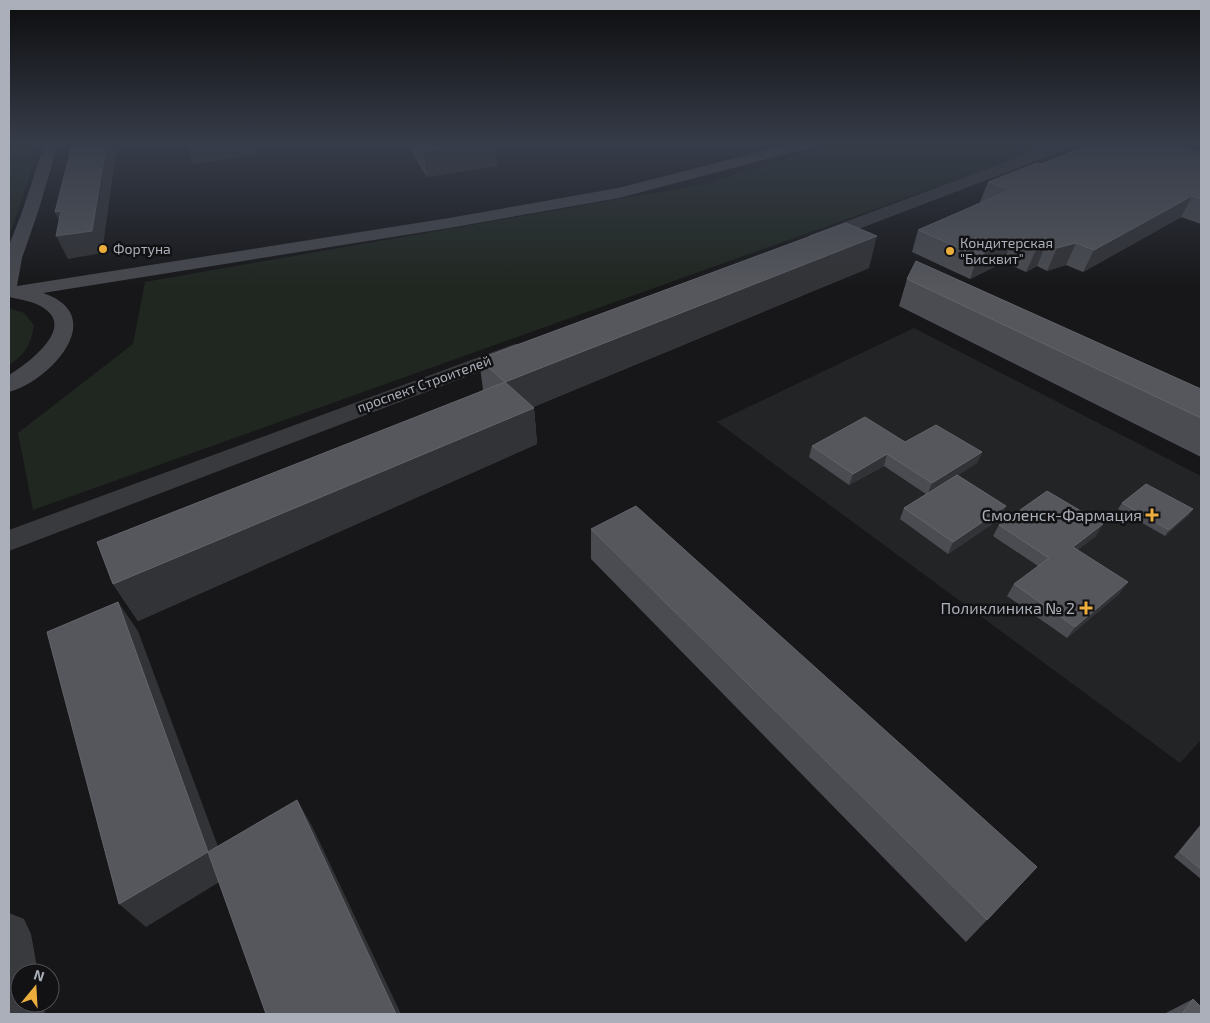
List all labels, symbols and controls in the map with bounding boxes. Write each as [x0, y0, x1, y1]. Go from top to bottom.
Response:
place label: Кондитерская "Бисквит" [960, 234, 1053, 267]
place label: Фортуна [113, 240, 171, 257]
marker: Фортуна [97, 243, 109, 255]
marker: Кондитерская "Бисквит" [944, 245, 956, 257]
street label: проспект Строителей [355, 351, 493, 416]
place label: Смоленск-Фармация [982, 505, 1142, 524]
marker: Смоленск-Фармация [1146, 509, 1158, 521]
place label: Поликлиника № 2 [941, 598, 1075, 617]
marker: Поликлиника № 2 [1079, 601, 1093, 615]
north arrow [10, 963, 60, 1013]
text: N [32, 966, 47, 985]

